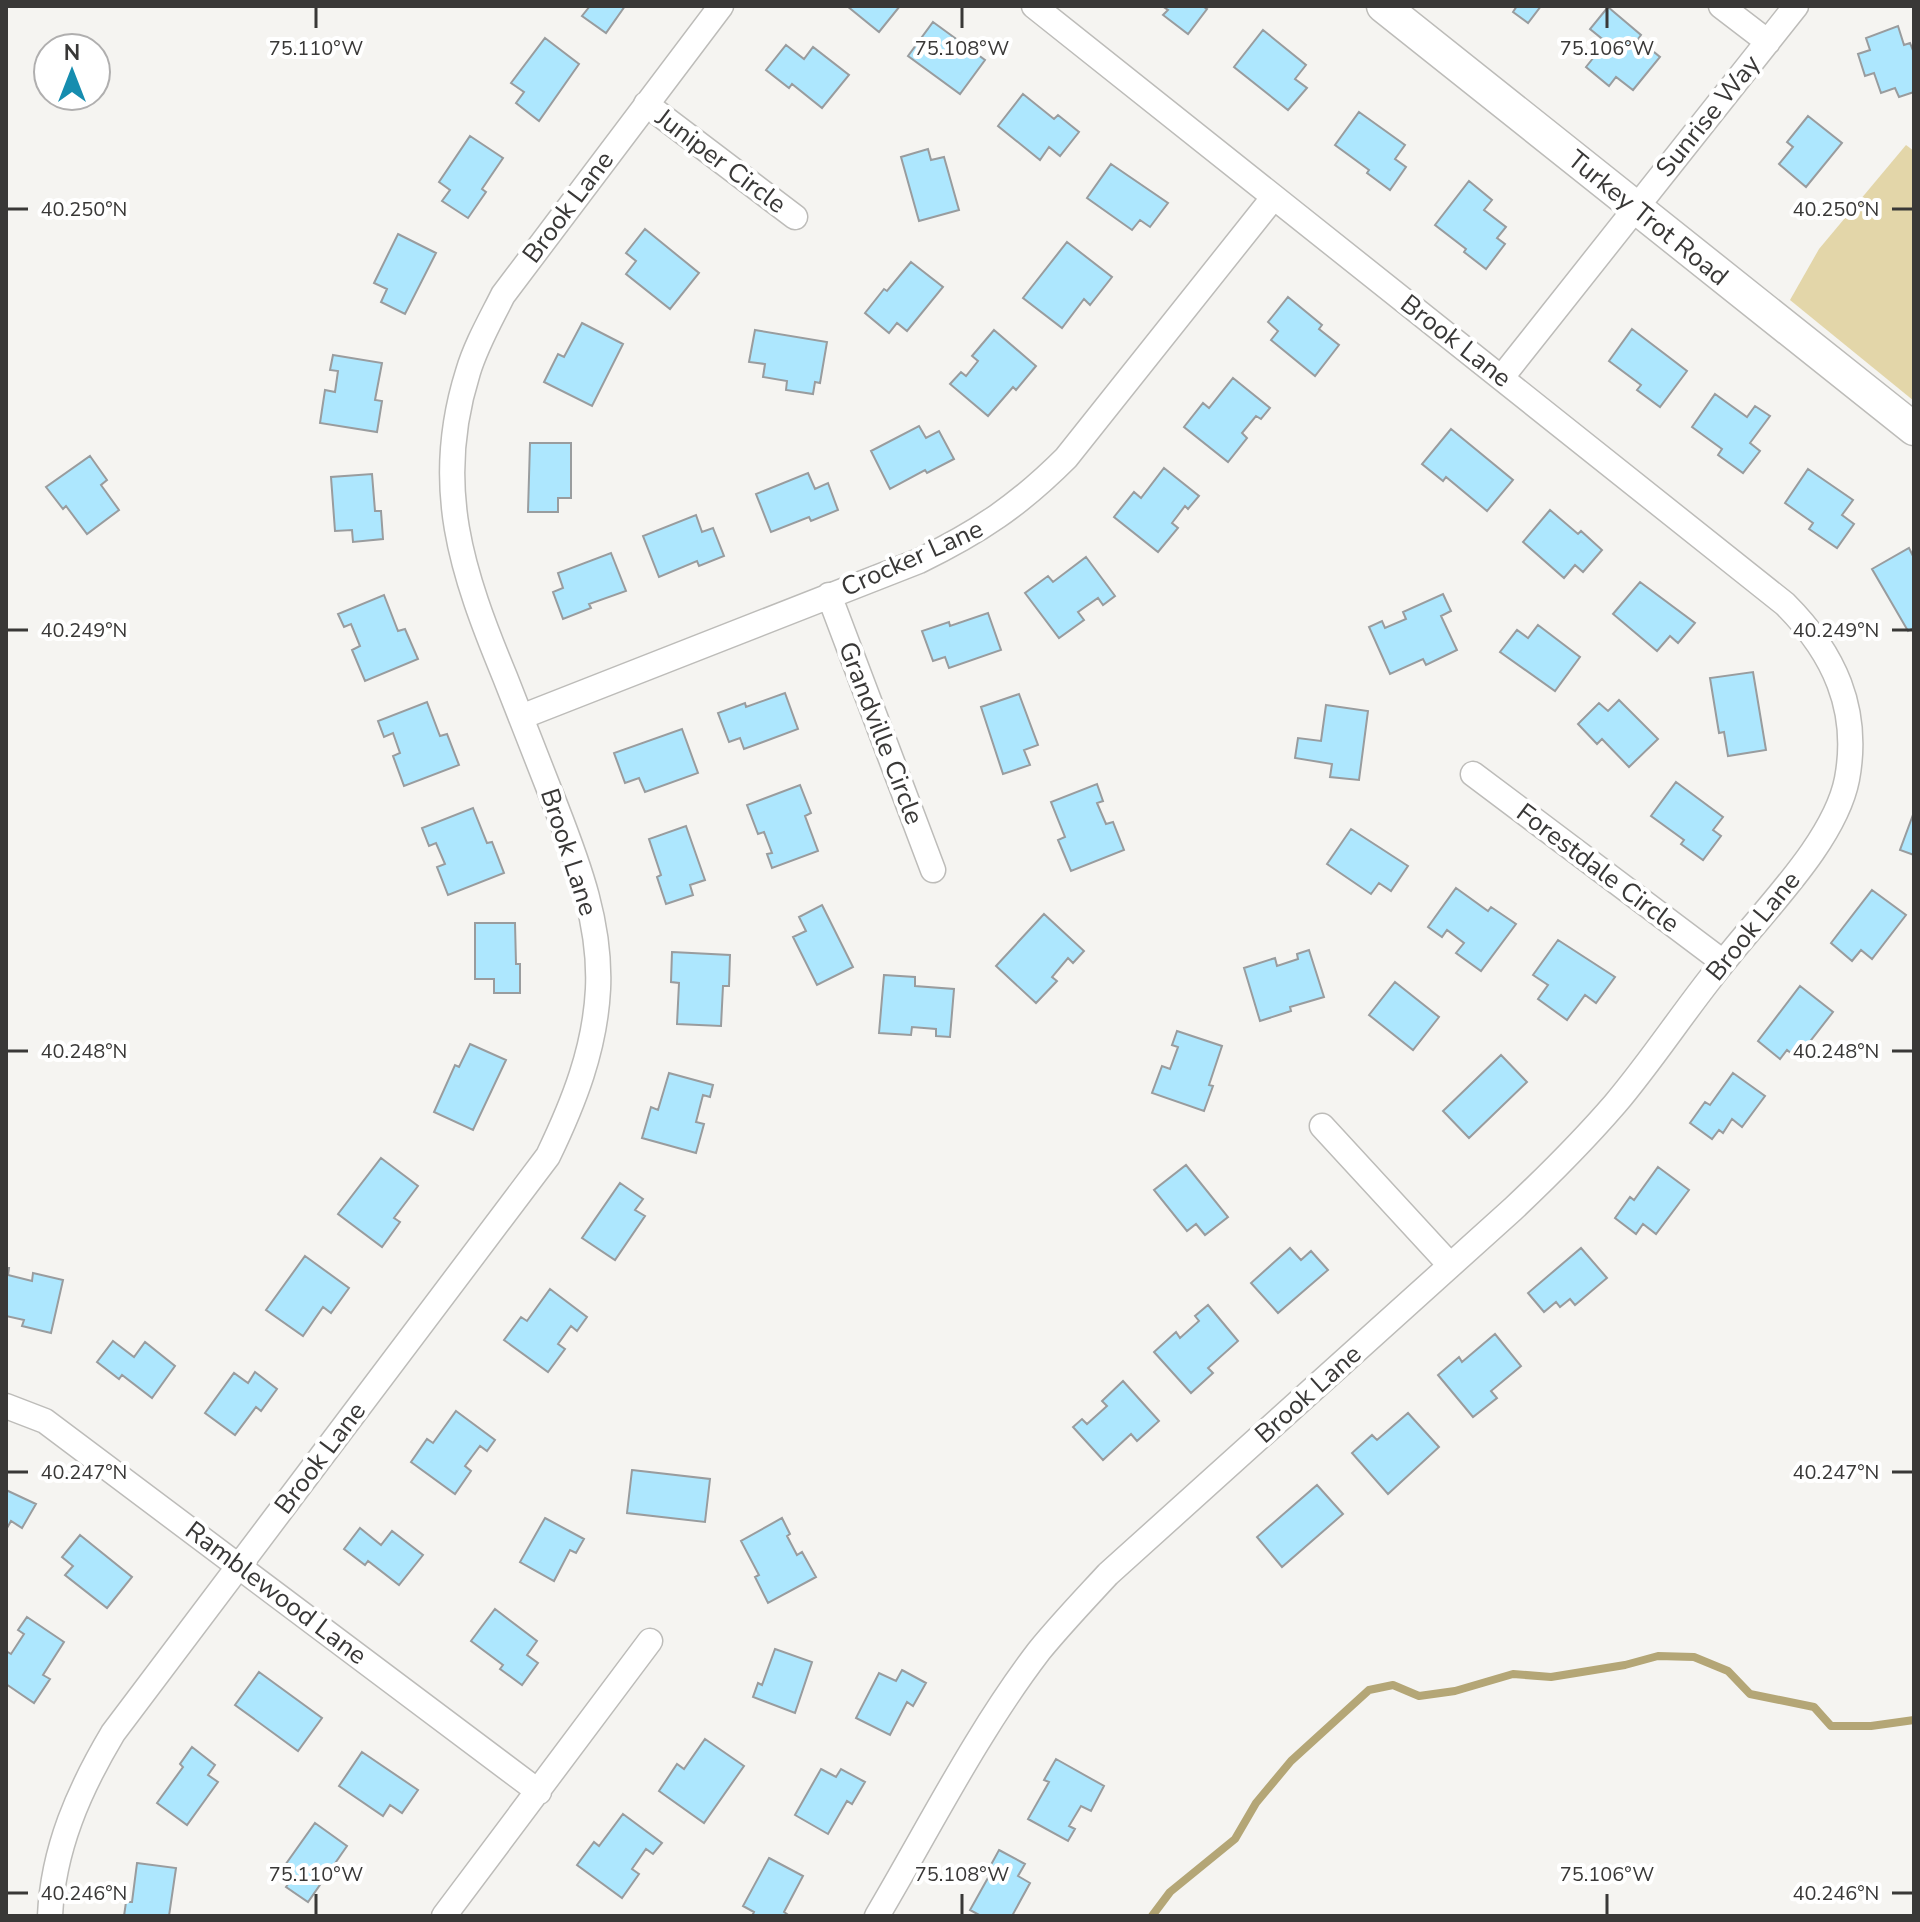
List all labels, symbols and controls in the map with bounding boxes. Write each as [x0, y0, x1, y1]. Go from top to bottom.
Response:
north arrow [32, 32, 112, 112]
text: 75.110°W [269, 35, 363, 62]
text: 75.108°W [915, 35, 1009, 62]
text: 75.106°W [1560, 35, 1654, 62]
text: N [64, 38, 80, 68]
street label: Sunrise Way [1648, 47, 1769, 184]
street label: Juniper Circle [648, 100, 793, 222]
street label: Turkey Trot Road [1560, 142, 1736, 294]
street label: Brook Lane [514, 144, 622, 270]
text: 40.250°N [41, 196, 127, 223]
text: 40.250°N [1793, 196, 1879, 223]
street label: Brook Lane [1393, 287, 1519, 395]
street label: Crocker Lane [835, 511, 989, 605]
text: 40.249°N [41, 617, 127, 644]
text: 40.249°N [1793, 617, 1879, 644]
street label: Grandville Circle [830, 637, 932, 829]
street label: Brook Lane [532, 784, 606, 920]
street label: Forestdale Circle [1509, 795, 1687, 941]
street label: Brook Lane [1698, 864, 1808, 988]
text: 40.248°N [41, 1038, 127, 1065]
text: 40.248°N [1793, 1038, 1879, 1065]
street label: Brook Lane [1247, 1337, 1369, 1451]
street label: Brook Lane [266, 1395, 374, 1521]
text: 40.247°N [41, 1459, 127, 1486]
text: 40.247°N [1793, 1459, 1879, 1486]
street label: Ramblewood Lane [178, 1513, 374, 1673]
text: 75.110°W [269, 1861, 363, 1888]
text: 75.108°W [915, 1861, 1009, 1888]
text: 75.106°W [1560, 1861, 1654, 1888]
text: 40.246°N [41, 1880, 127, 1907]
text: 40.246°N [1793, 1880, 1879, 1907]

